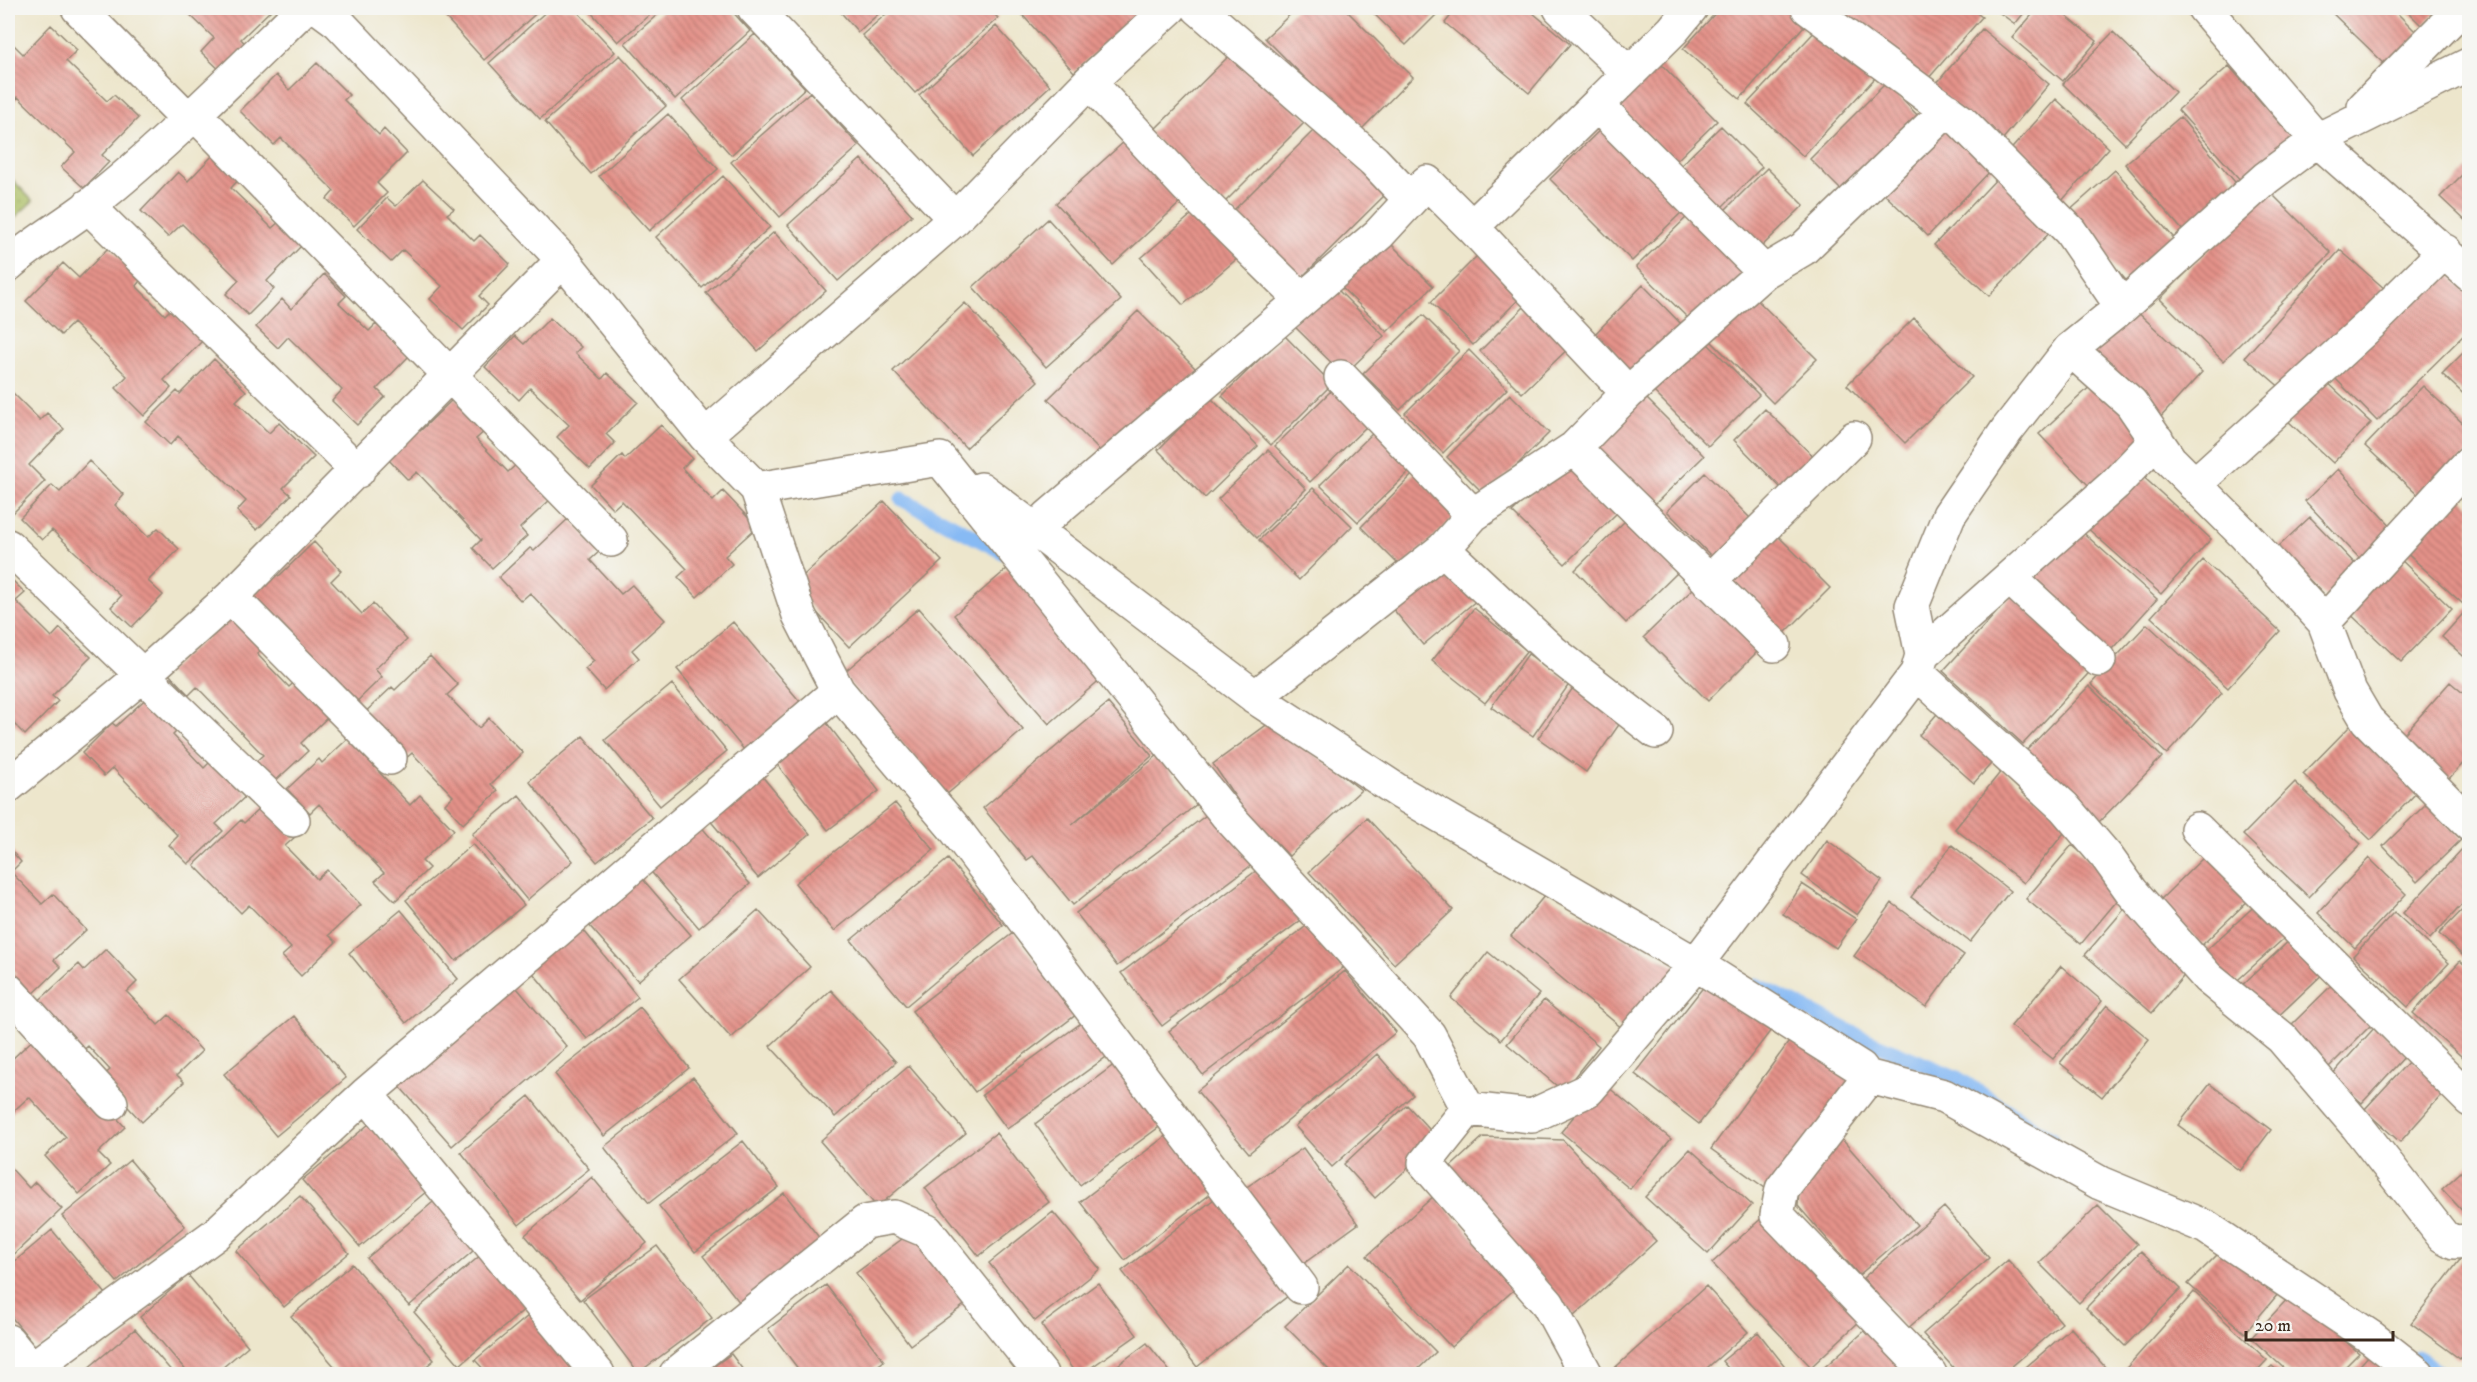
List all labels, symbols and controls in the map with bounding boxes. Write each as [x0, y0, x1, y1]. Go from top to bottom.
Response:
scale bar [2246, 1304, 2393, 1342]
text: 20 m [2255, 1315, 2291, 1337]

